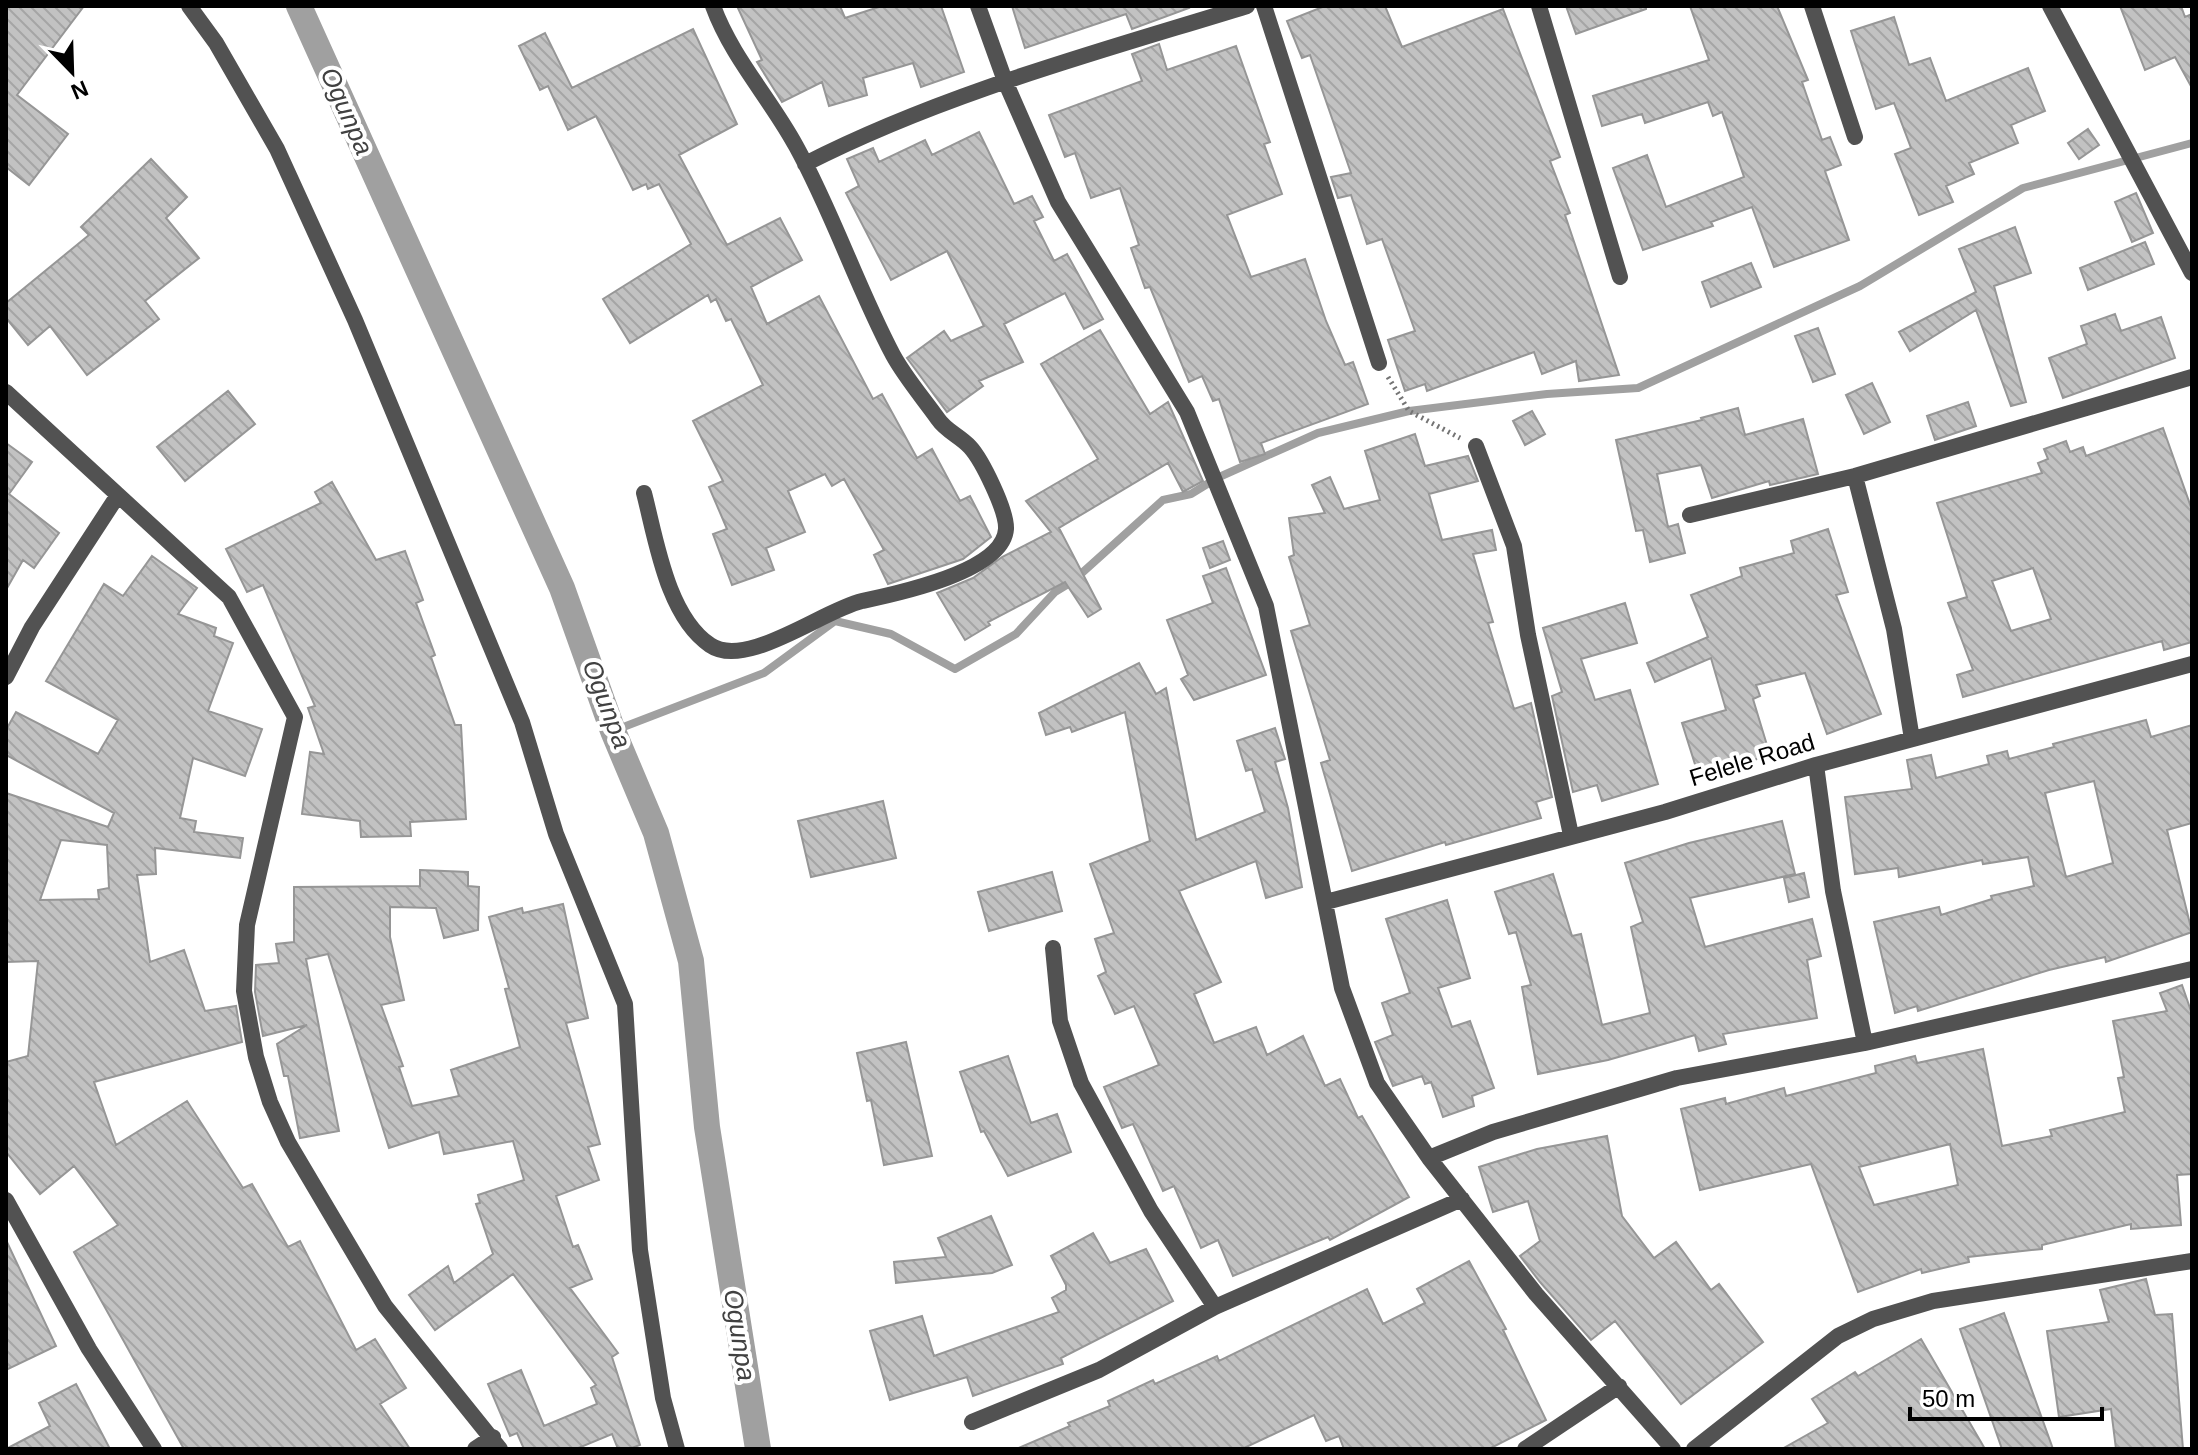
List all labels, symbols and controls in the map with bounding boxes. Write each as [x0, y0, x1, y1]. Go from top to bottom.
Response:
north arrow [32, 32, 112, 112]
water label: Ogunpa [314, 63, 380, 159]
text: N [67, 75, 92, 105]
water label: Ogunpa [576, 655, 638, 753]
street label: Felele Road [1686, 728, 1818, 791]
water label: Ogunpa [718, 1287, 762, 1383]
scale bar [1910, 1371, 2102, 1421]
text: 50 m [1922, 1385, 1975, 1412]

